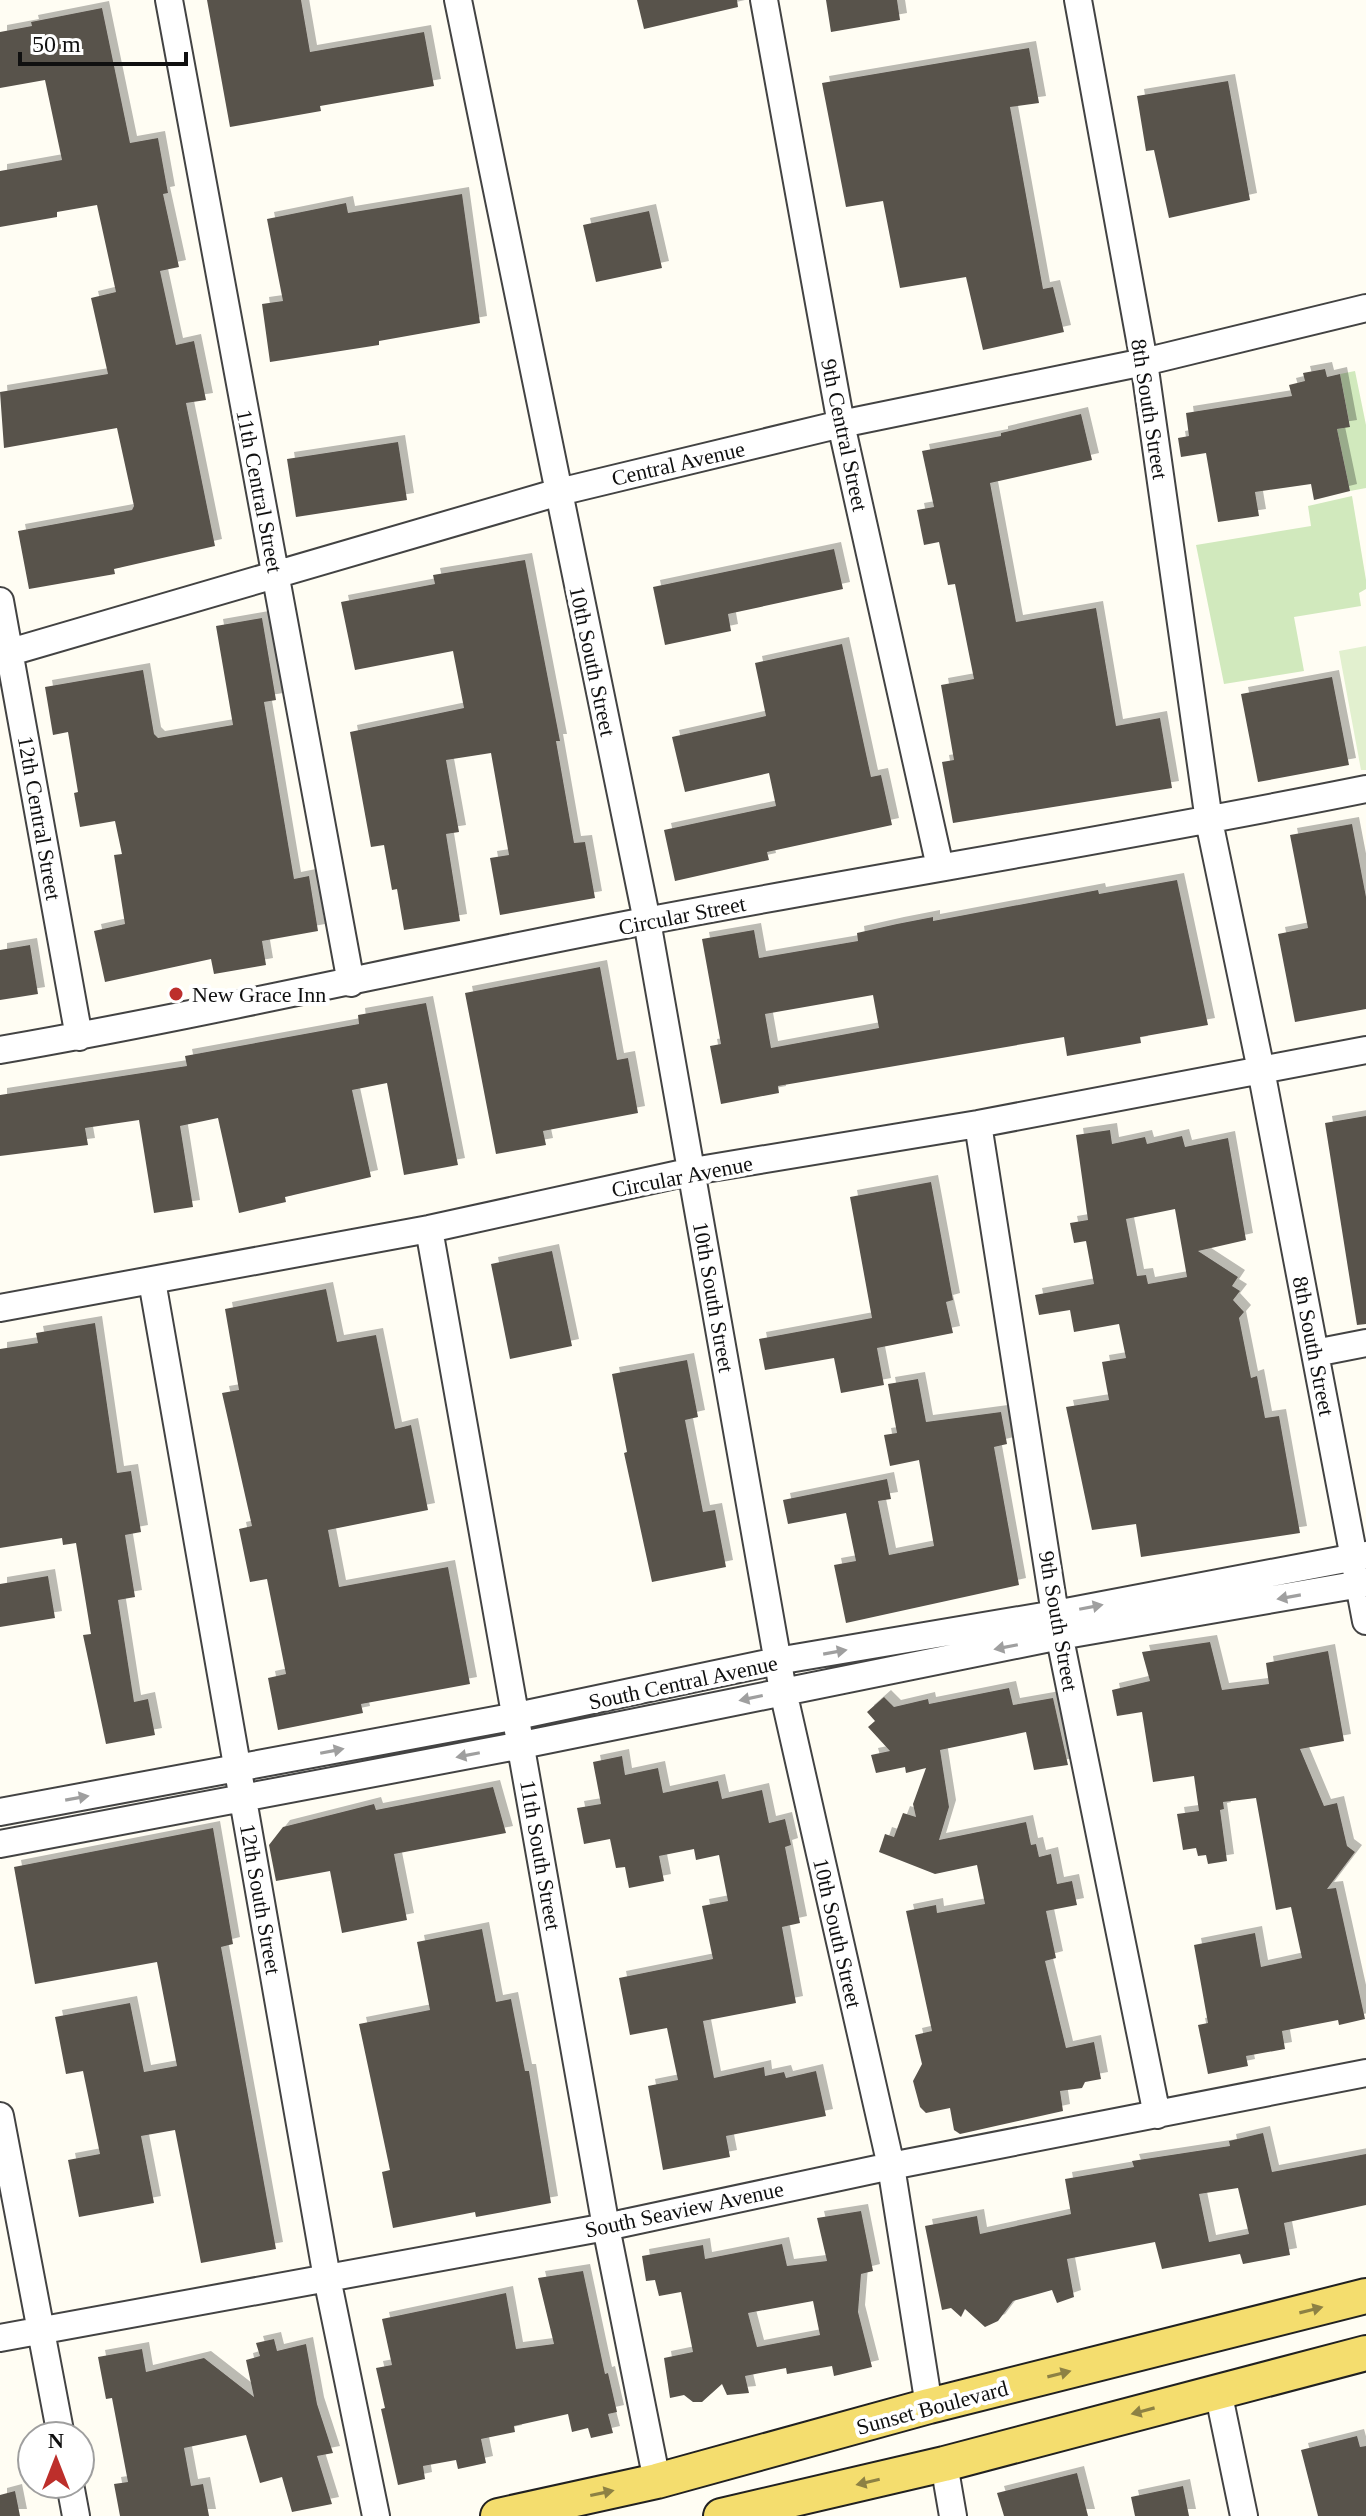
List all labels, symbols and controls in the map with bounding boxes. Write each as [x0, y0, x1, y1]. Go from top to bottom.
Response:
scale bar [20, 16, 186, 66]
text: 50 m [32, 31, 81, 57]
street label: 8th South Street [1126, 337, 1173, 481]
street label: 9th Central Street [816, 357, 873, 514]
street label: 11th Central Street [231, 408, 288, 575]
street label: Central Avenue [609, 436, 747, 491]
street label: 10th South Street [564, 584, 621, 738]
street label: 12th Central Street [13, 734, 66, 902]
street label: Circular Street [616, 891, 748, 940]
place label: New Grace Inn [192, 982, 326, 1007]
marker: New Grace Inn [167, 985, 185, 1003]
street label: Circular Avenue [609, 1151, 755, 1202]
street label: 10th South Street [688, 1220, 739, 1374]
street label: 8th South Street [1288, 1274, 1339, 1418]
street label: 9th South Street [1034, 1549, 1083, 1693]
one-way arrow [1276, 1591, 1301, 1603]
one-way arrow [1079, 1601, 1104, 1613]
one-way arrow [993, 1641, 1018, 1653]
one-way arrow [823, 1645, 848, 1657]
street label: South Central Avenue [586, 1650, 780, 1715]
one-way arrow [738, 1692, 763, 1705]
one-way arrow [320, 1744, 345, 1757]
one-way arrow [456, 1749, 481, 1762]
street label: 11th South Street [515, 1778, 566, 1932]
one-way arrow [65, 1792, 90, 1804]
street label: 12th South Street [235, 1822, 286, 1976]
street label: 10th South Street [808, 1856, 867, 2010]
street label: South Seaview Avenue [582, 2176, 786, 2243]
one-way arrow [1299, 2303, 1324, 2316]
one-way arrow [1047, 2367, 1072, 2379]
street label: Sunset Boulevard [854, 2375, 1011, 2440]
one-way arrow [1130, 2405, 1154, 2418]
north arrow [16, 2420, 96, 2500]
text: N [48, 2428, 64, 2453]
one-way arrow [855, 2476, 880, 2488]
one-way arrow [589, 2486, 614, 2499]

